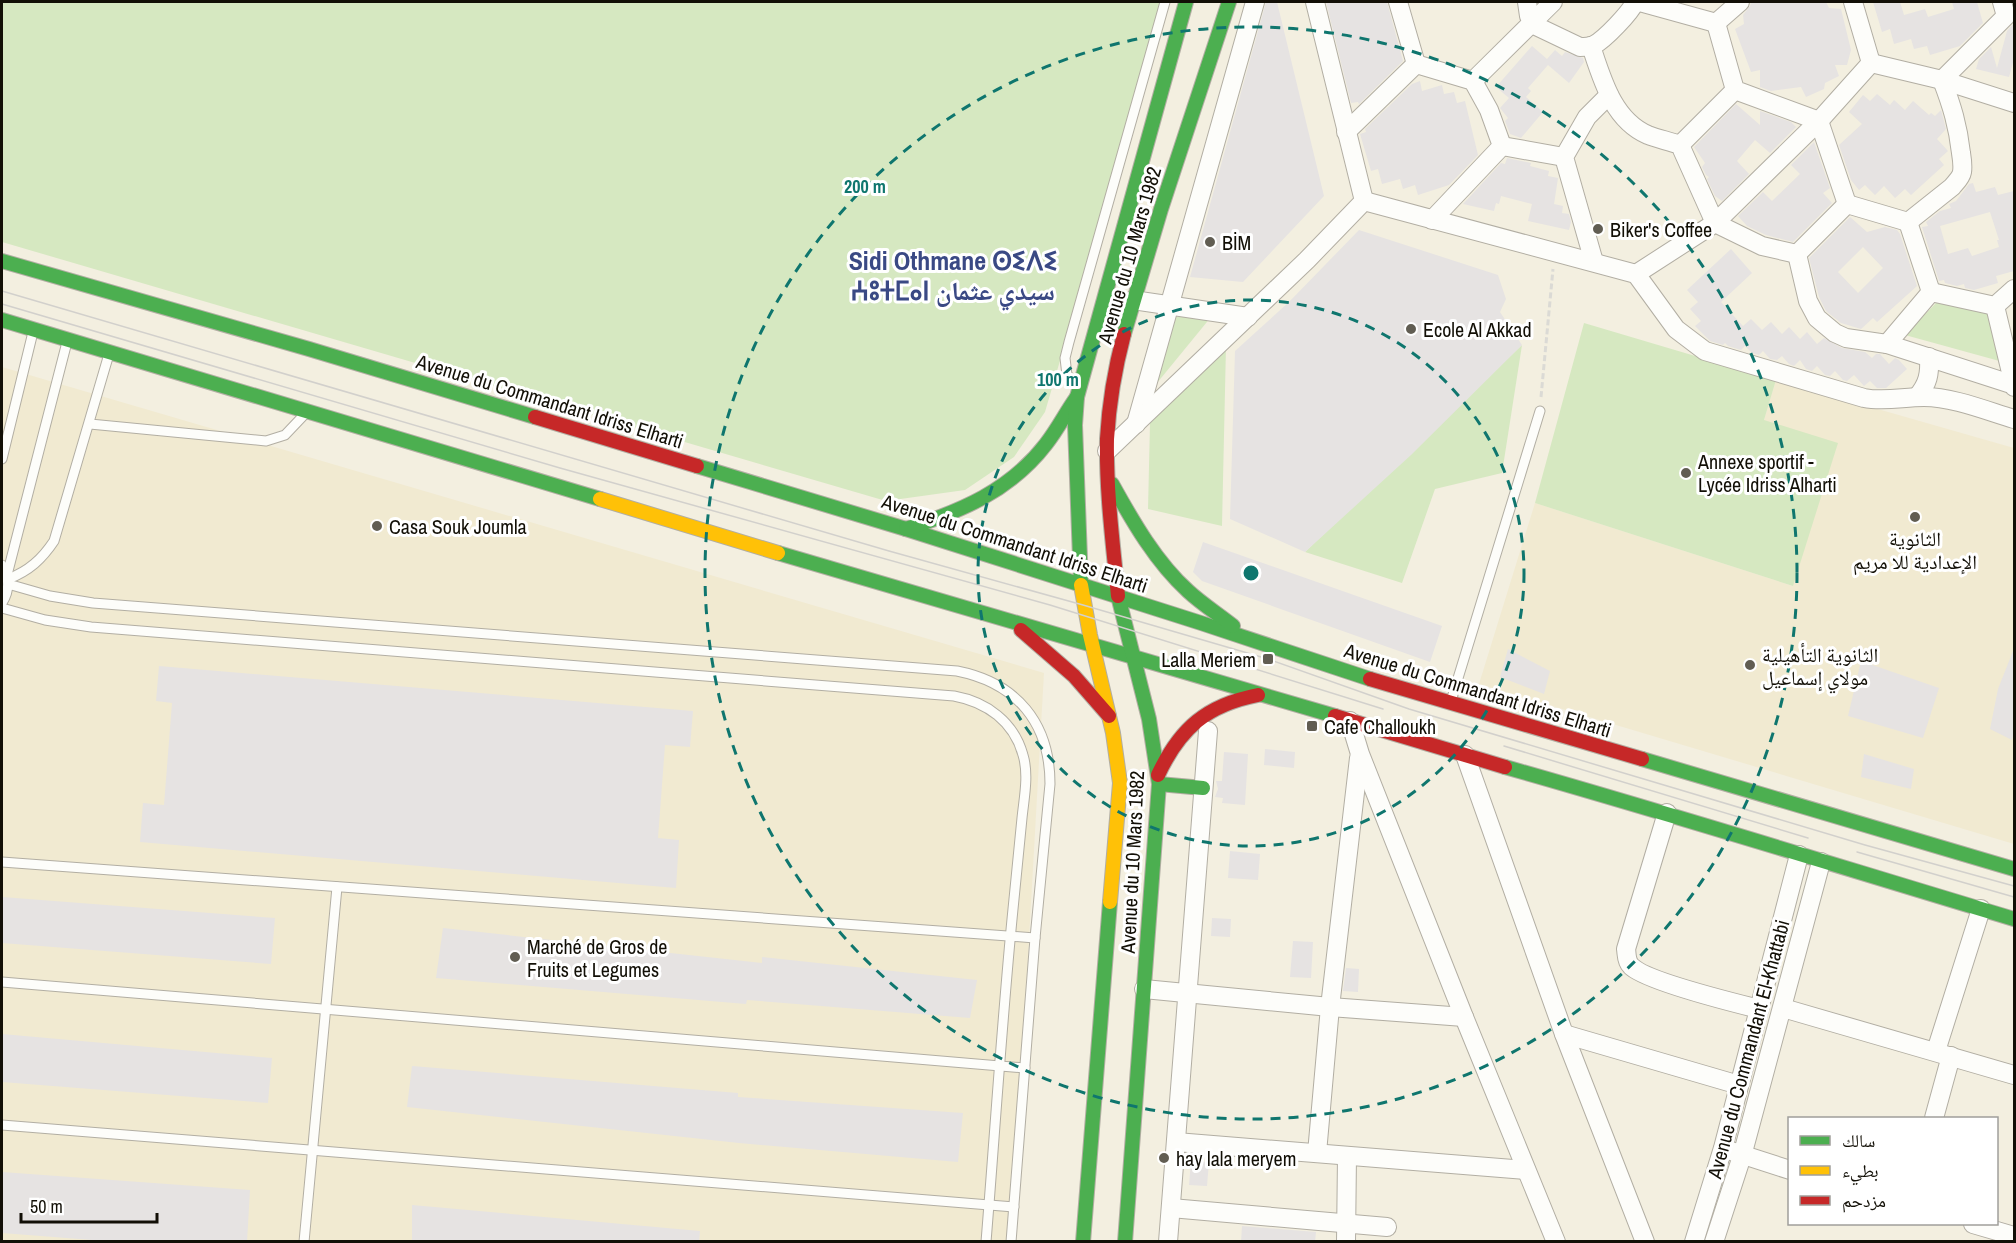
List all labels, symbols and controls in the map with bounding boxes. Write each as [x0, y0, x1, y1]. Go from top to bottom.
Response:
street label: Avenue du 10 Mars 1982 [1091, 163, 1167, 348]
text: 200 m [844, 174, 886, 199]
place label: Biker's Coffee [1610, 216, 1712, 243]
marker: Biker's Coffee [1591, 222, 1605, 236]
place label: BİM [1222, 229, 1251, 256]
marker: BİM [1203, 235, 1217, 249]
district label: Sidi Othmane ⵙⵉⴷⵉ ⵄⵓⵜⵎⴰⵏ سيدي عثمان [849, 243, 1057, 311]
place label: Ecole Al Akkad [1423, 316, 1532, 343]
marker: Ecole Al Akkad [1404, 322, 1418, 336]
street label: Avenue du Commandant Idriss Elharti [412, 347, 687, 455]
text: 100 m [1037, 367, 1079, 392]
place label: Annexe sportif - Lycée Idriss Alharti [1697, 448, 1837, 498]
marker: Annexe sportif - Lycée Idriss Alharti [1679, 466, 1693, 480]
street label: Avenue du Commandant Idriss Elharti [878, 487, 1151, 599]
marker: الثانوية الإعدادية للا مريم [1908, 510, 1922, 524]
place label: Casa Souk Joumla [389, 513, 527, 540]
marker: Casa Souk Joumla [370, 519, 384, 533]
place label: الثانوية الإعدادية للا مريم [1853, 525, 1977, 576]
centre of rings [1241, 563, 1261, 583]
street label: Avenue du Commandant Idriss Elharti [1340, 636, 1615, 744]
place label: الثانوية التأهيلية مولاي إسماعيل [1762, 641, 1878, 694]
place label: Lalla Meriem [1161, 646, 1256, 673]
marker: Lalla Meriem [1261, 652, 1275, 666]
marker: الثانوية التأهيلية مولاي إسماعيل [1743, 658, 1757, 672]
place label: Cafe Challoukh [1324, 713, 1436, 740]
marker: Cafe Challoukh [1305, 719, 1319, 733]
street label: Avenue du 10 Mars 1982 [1114, 770, 1150, 955]
street label: Avenue du Commandant El-Khattabi [1700, 917, 1796, 1182]
place label: Marché de Gros de Fruits et Legumes [527, 933, 667, 983]
marker: Marché de Gros de Fruits et Legumes [508, 950, 522, 964]
legend [1788, 1117, 1998, 1225]
text: سالك [1842, 1128, 1875, 1153]
place label: hay lala meryem [1176, 1145, 1296, 1172]
marker: hay lala meryem [1157, 1151, 1171, 1165]
text: بطيء [1842, 1158, 1879, 1186]
scale bar [21, 1186, 158, 1224]
text: مزدحم [1842, 1188, 1886, 1213]
text: 50 m [30, 1194, 63, 1219]

